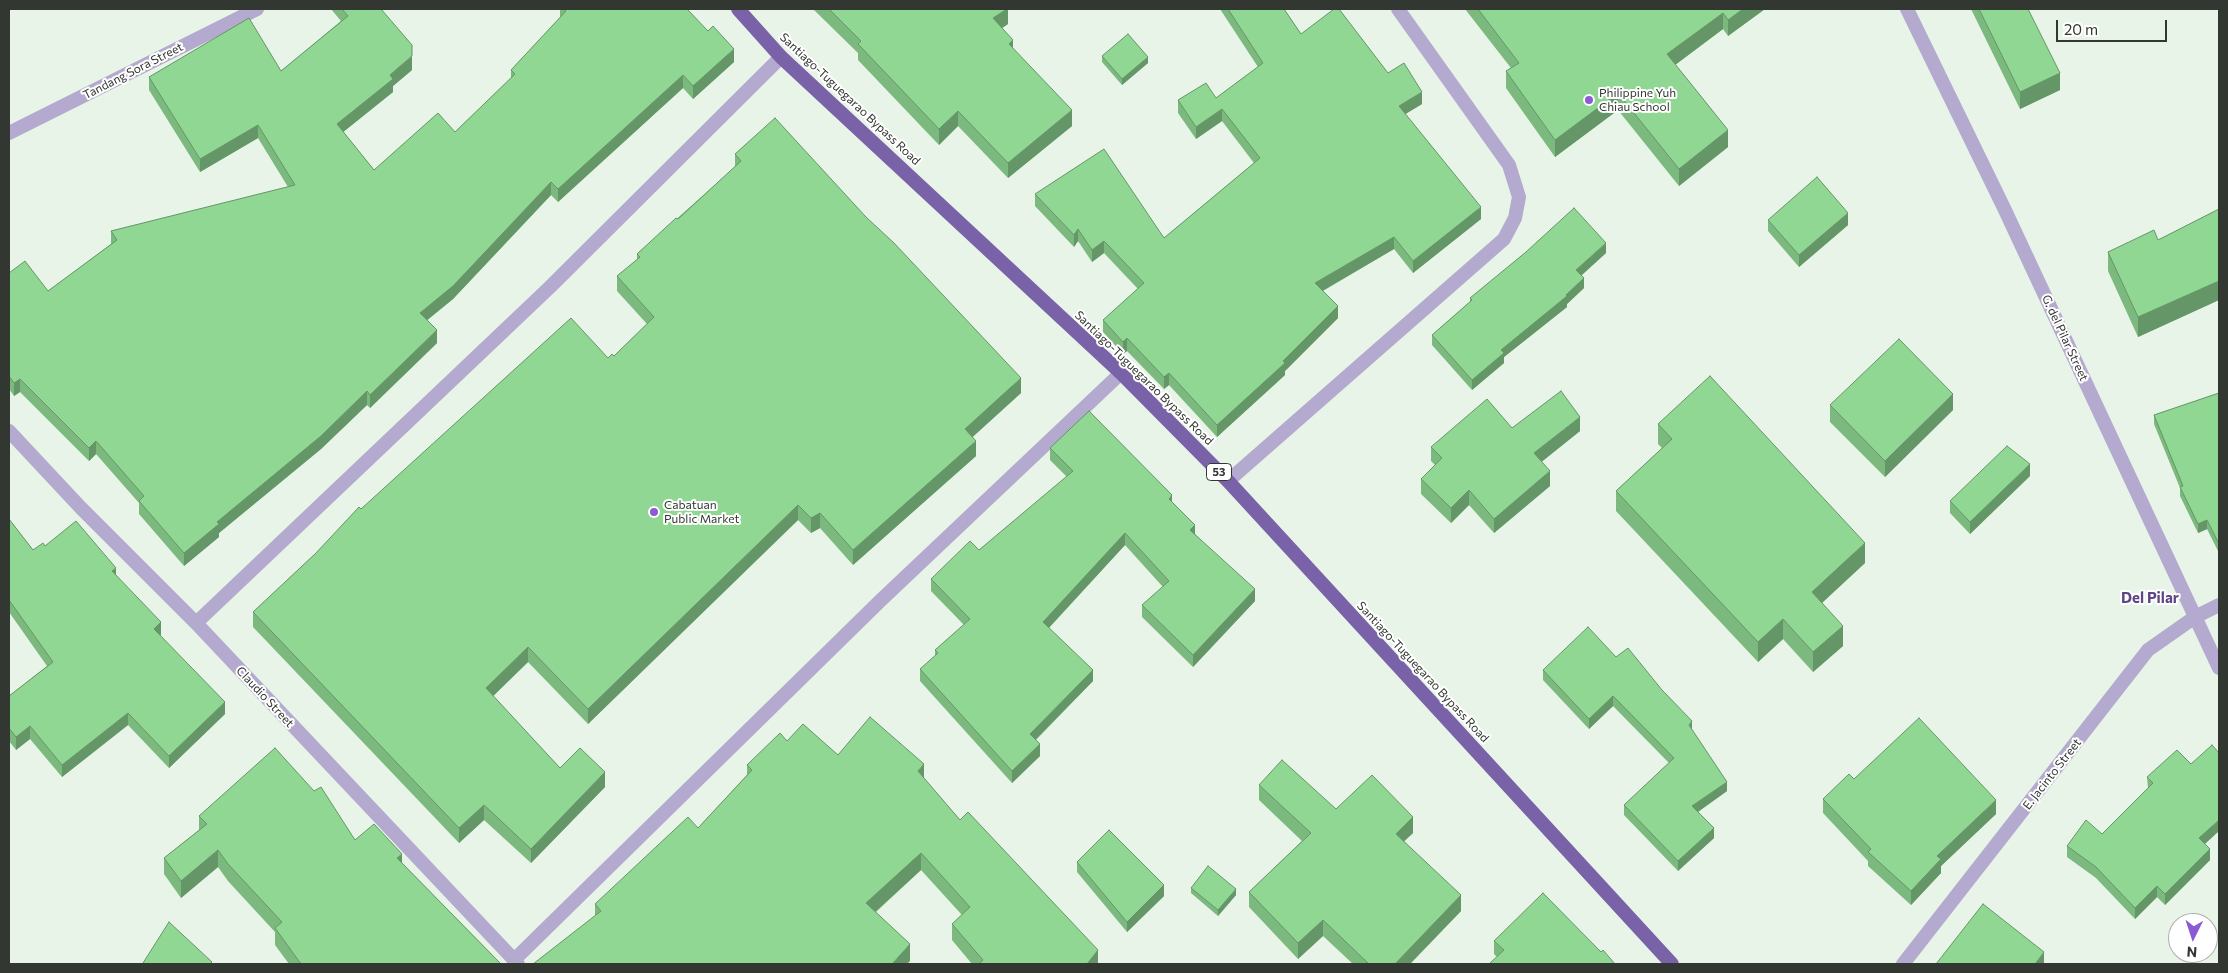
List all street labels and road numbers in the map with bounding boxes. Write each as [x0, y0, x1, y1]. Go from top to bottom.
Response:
street label: Santiago-Tuguegarao Bypass Road [777, 30, 923, 168]
street label: Tandang Sora Street [81, 40, 185, 102]
street label: G. del Pilar Street [2039, 293, 2091, 383]
street label: Santiago-Tuguegarao Bypass Road [1072, 308, 1216, 448]
road number: 53 [1206, 464, 1232, 481]
street label: Santiago-Tuguegarao Bypass Road [1354, 599, 1492, 745]
street label: Claudio Street [233, 664, 297, 730]
street label: E. Jacinto Street [2020, 736, 2084, 812]

